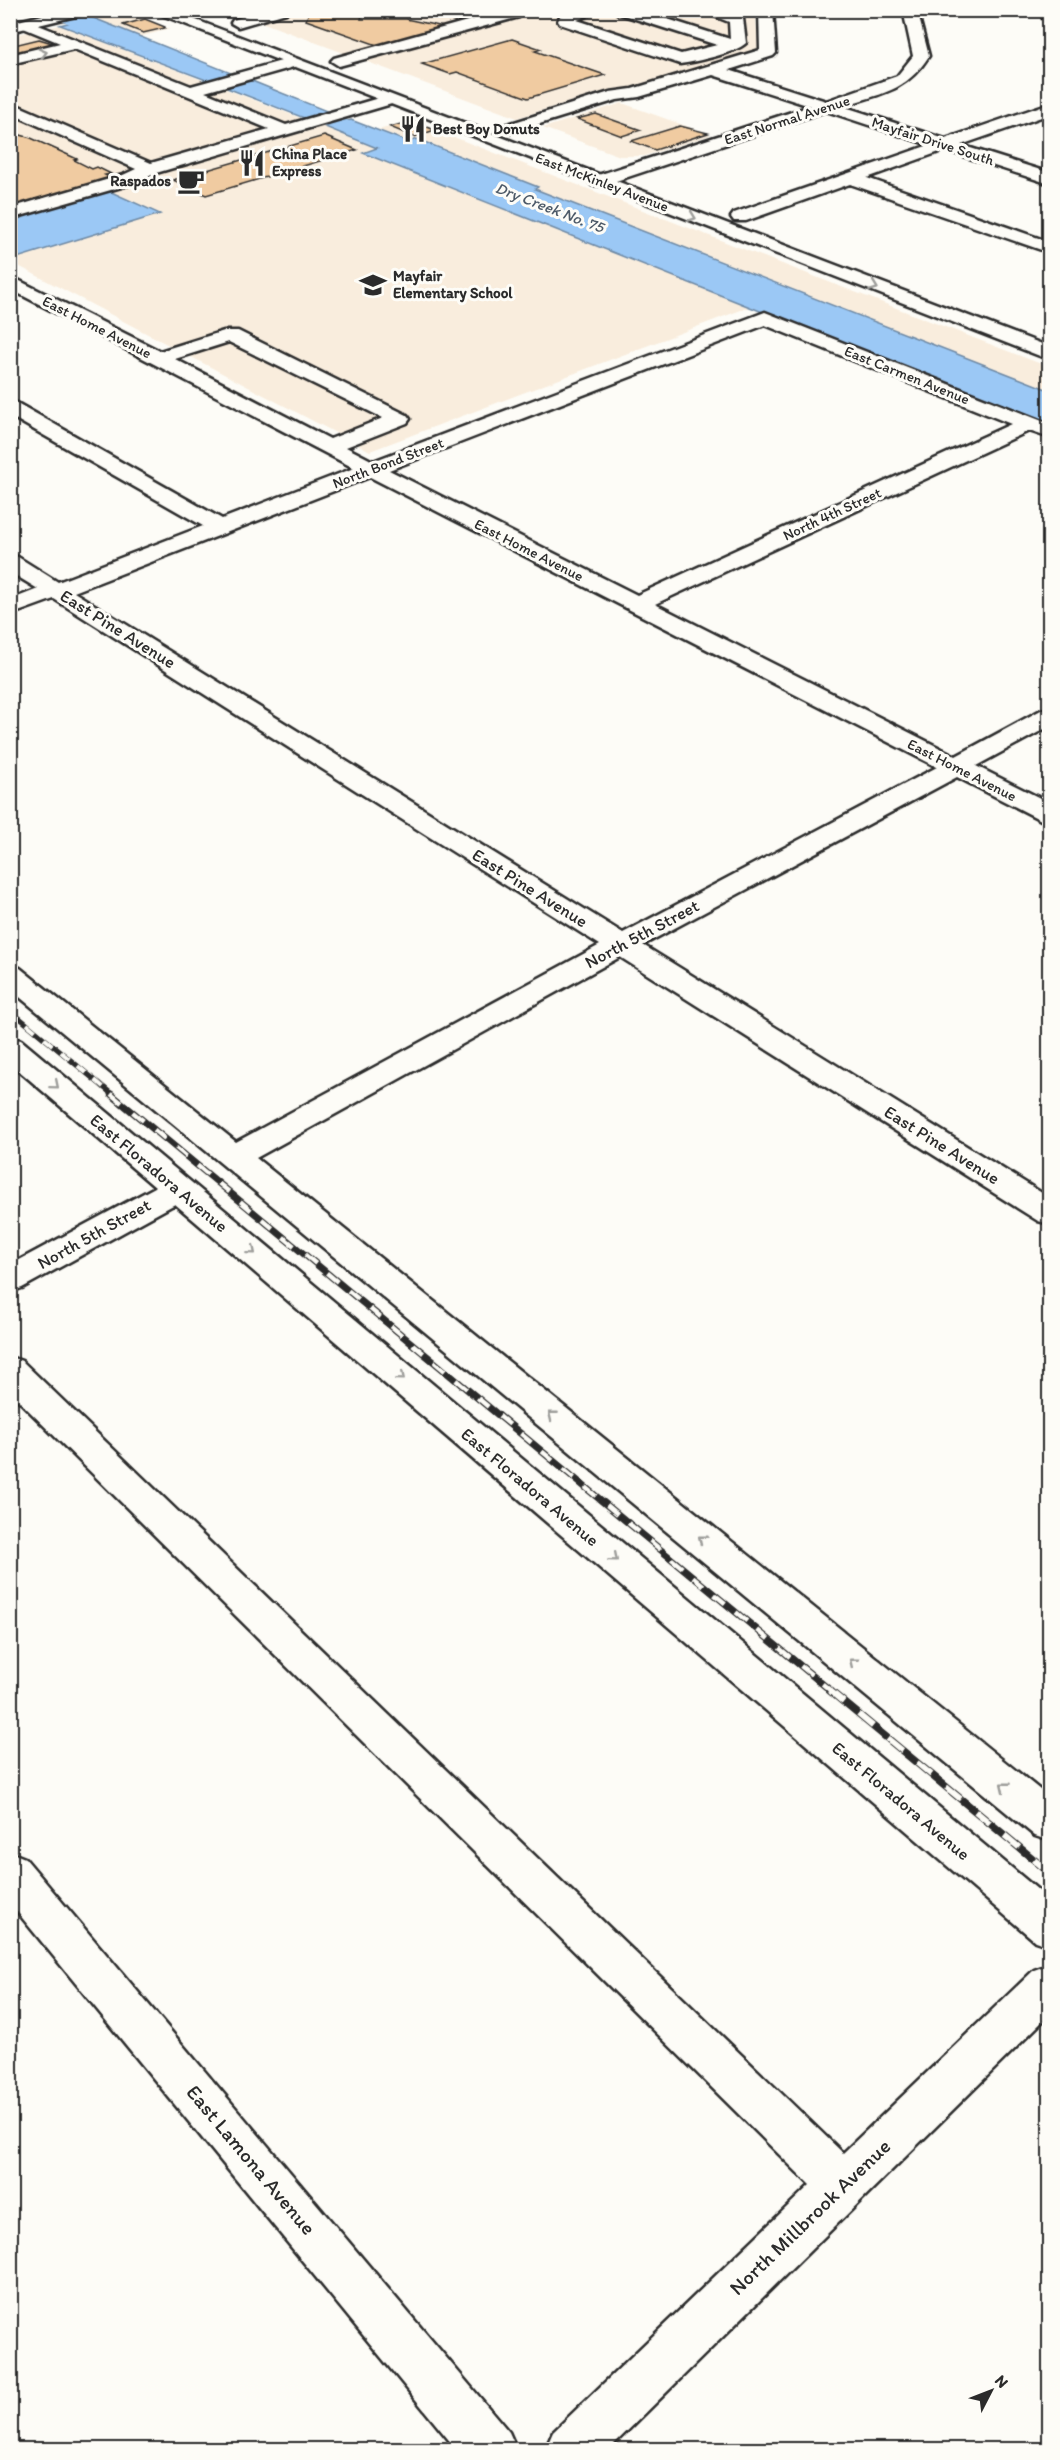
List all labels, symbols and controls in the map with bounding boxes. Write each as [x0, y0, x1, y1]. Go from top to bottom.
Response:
one-way arrow [38, 47, 48, 60]
street label: East Normal Avenue [722, 91, 852, 149]
street label: Mayfair Drive South [869, 113, 997, 169]
restaurant icon: Best Boy Donuts [398, 114, 428, 144]
place label: Best Boy Donuts [433, 120, 540, 139]
place label: China Place Express [272, 145, 347, 181]
restaurant icon: China Place Express [237, 148, 267, 178]
street label: East McKinley Avenue [533, 148, 671, 216]
cafe icon: Raspados [176, 166, 206, 196]
place label: Raspados [110, 172, 171, 191]
water label: Dry Creek No. 75 [493, 178, 608, 237]
one-way arrow [686, 210, 697, 222]
place label: Mayfair Elementary School [393, 267, 513, 303]
school or university icon: Mayfair Elementary School [358, 270, 388, 300]
one-way arrow [868, 279, 879, 292]
street label: East Home Avenue [39, 292, 155, 362]
street label: East Carmen Avenue [842, 342, 972, 408]
street label: North Bond Street [330, 433, 446, 492]
street label: North 4th Street [780, 483, 884, 545]
street label: East Home Avenue [471, 515, 587, 585]
street label: East Pine Avenue [56, 585, 180, 673]
street label: East Home Avenue [904, 735, 1020, 805]
street label: East Pine Avenue [468, 844, 592, 932]
street label: North 5th Street [581, 895, 703, 973]
one-way arrow [48, 1077, 59, 1088]
street label: East Pine Avenue [880, 1101, 1004, 1189]
street label: East Floradora Avenue [86, 1109, 232, 1237]
street label: North 5th Street [33, 1194, 155, 1274]
one-way arrow [245, 1244, 256, 1255]
one-way arrow [394, 1370, 405, 1381]
one-way arrow [547, 1411, 558, 1422]
street label: East Floradora Avenue [457, 1423, 603, 1551]
one-way arrow [698, 1535, 709, 1546]
one-way arrow [607, 1550, 618, 1561]
one-way arrow [849, 1659, 860, 1670]
street label: East Floradora Avenue [828, 1737, 974, 1865]
one-way arrow [1000, 1782, 1011, 1793]
street label: East Lamona Avenue [181, 2080, 321, 2240]
street label: North Millbrook Avenue [724, 2133, 895, 2300]
north arrow [961, 2361, 1021, 2421]
text: N [991, 2371, 1012, 2392]

